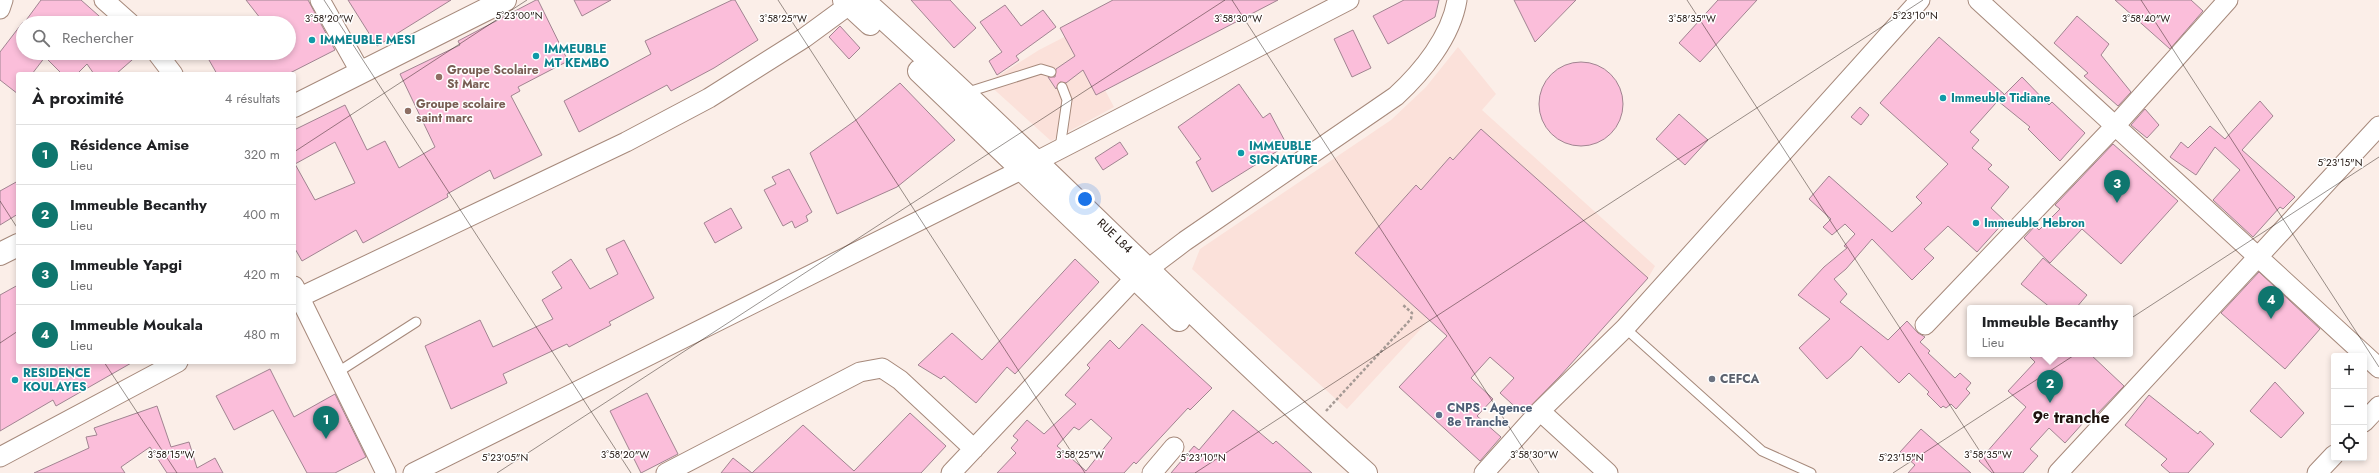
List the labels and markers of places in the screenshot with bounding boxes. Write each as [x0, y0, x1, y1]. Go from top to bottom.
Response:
place label: IMMEUBLE MESI [320, 31, 415, 49]
marker: IMMEUBLE MESI [307, 35, 317, 45]
place label: IMMEUBLE MT KEMBO [544, 40, 609, 72]
marker: IMMEUBLE MT KEMBO [531, 51, 541, 61]
place label: Groupe Scolaire St Marc [447, 61, 539, 93]
marker: Groupe Scolaire St Marc [434, 72, 444, 82]
place label: Immeuble Tidiane [1951, 89, 2051, 107]
marker: Immeuble Tidiane [1938, 93, 1948, 103]
place label: Groupe scolaire saint marc [416, 95, 506, 127]
marker: Groupe scolaire saint marc [403, 106, 413, 116]
place label: IMMEUBLE SIGNATURE [1249, 137, 1318, 169]
marker: IMMEUBLE SIGNATURE [1236, 148, 1246, 158]
pin: 3 [2104, 170, 2130, 203]
place label: Immeuble Hebron [1984, 214, 2085, 232]
marker: Immeuble Hebron [1971, 218, 1981, 228]
pin: 4 [2258, 286, 2284, 319]
place label: RESIDENCE KOULAYES [23, 364, 91, 396]
place label: CEFCA [1720, 370, 1760, 388]
pin: 2 [2037, 370, 2063, 403]
marker: CEFCA [1707, 374, 1717, 384]
marker: RESIDENCE KOULAYES [10, 375, 20, 385]
place label: CNPS - Agence 8e Tranche [1447, 399, 1533, 431]
pin: 1 [313, 406, 339, 439]
marker: CNPS - Agence 8e Tranche [1434, 410, 1444, 420]

